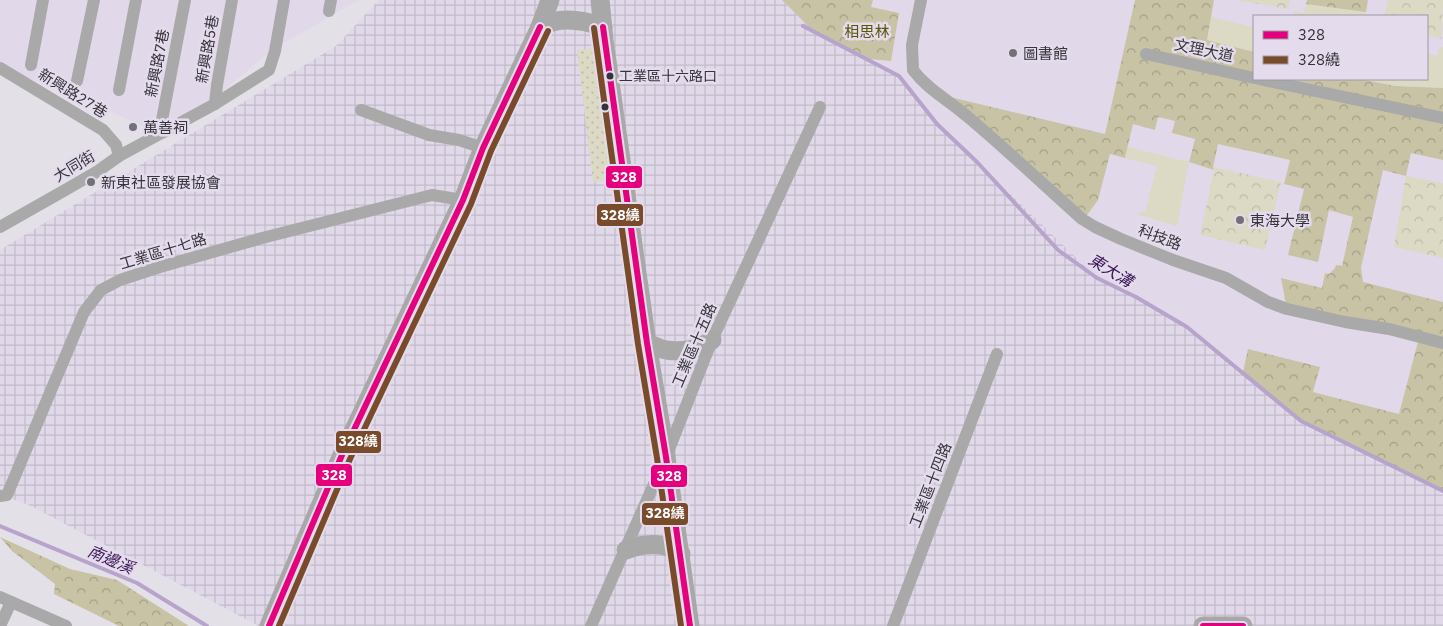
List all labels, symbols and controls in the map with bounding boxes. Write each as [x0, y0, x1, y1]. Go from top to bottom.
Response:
street label: 新興路5巷 [192, 13, 222, 85]
legend [1253, 15, 1428, 80]
park label: 相思林 [844, 22, 890, 41]
text: 328 [1298, 25, 1325, 44]
street label: 新興路7巷 [141, 27, 173, 99]
street label: 文理大道 [1173, 34, 1235, 66]
place label: 圖書館 [1023, 44, 1068, 63]
marker: 圖書館 [1007, 47, 1019, 59]
text: 328繞 [1298, 50, 1340, 69]
street label: 新興路27巷 [35, 64, 111, 122]
place label: 工業區十六路口 [619, 67, 717, 85]
marker: 工業區十六路口 [605, 71, 615, 81]
unlabelled marker [600, 102, 610, 112]
place label: 萬善祠 [143, 118, 188, 137]
marker: 萬善祠 [127, 121, 139, 133]
street label: 大同街 [50, 146, 98, 186]
line badge: 328 [605, 165, 643, 189]
text: 328 [611, 168, 637, 186]
place label: 新東社區發展協會 [101, 173, 221, 192]
marker: 新東社區發展協會 [85, 176, 97, 188]
line badge: 328繞 [596, 203, 644, 227]
text: 328繞 [600, 206, 640, 224]
place label: 東海大學 [1250, 211, 1310, 230]
marker: 東海大學 [1234, 214, 1246, 226]
street label: 科技路 [1136, 220, 1184, 254]
street label: 工業區十七路 [117, 229, 209, 273]
water label: 東大溝 [1085, 249, 1138, 292]
street label: 工業區十五路 [668, 300, 720, 390]
line badge: 328繞 [335, 430, 382, 454]
text: 328繞 [338, 432, 378, 450]
street label: 工業區十四路 [905, 440, 955, 530]
line badge: 328 [315, 463, 353, 487]
line badge: 328 [650, 464, 688, 488]
text: 328 [321, 466, 347, 484]
text: 328 [656, 467, 682, 485]
line badge: 328繞 [641, 502, 689, 526]
text: 328繞 [645, 504, 685, 522]
water label: 南邊溪 [85, 540, 139, 578]

